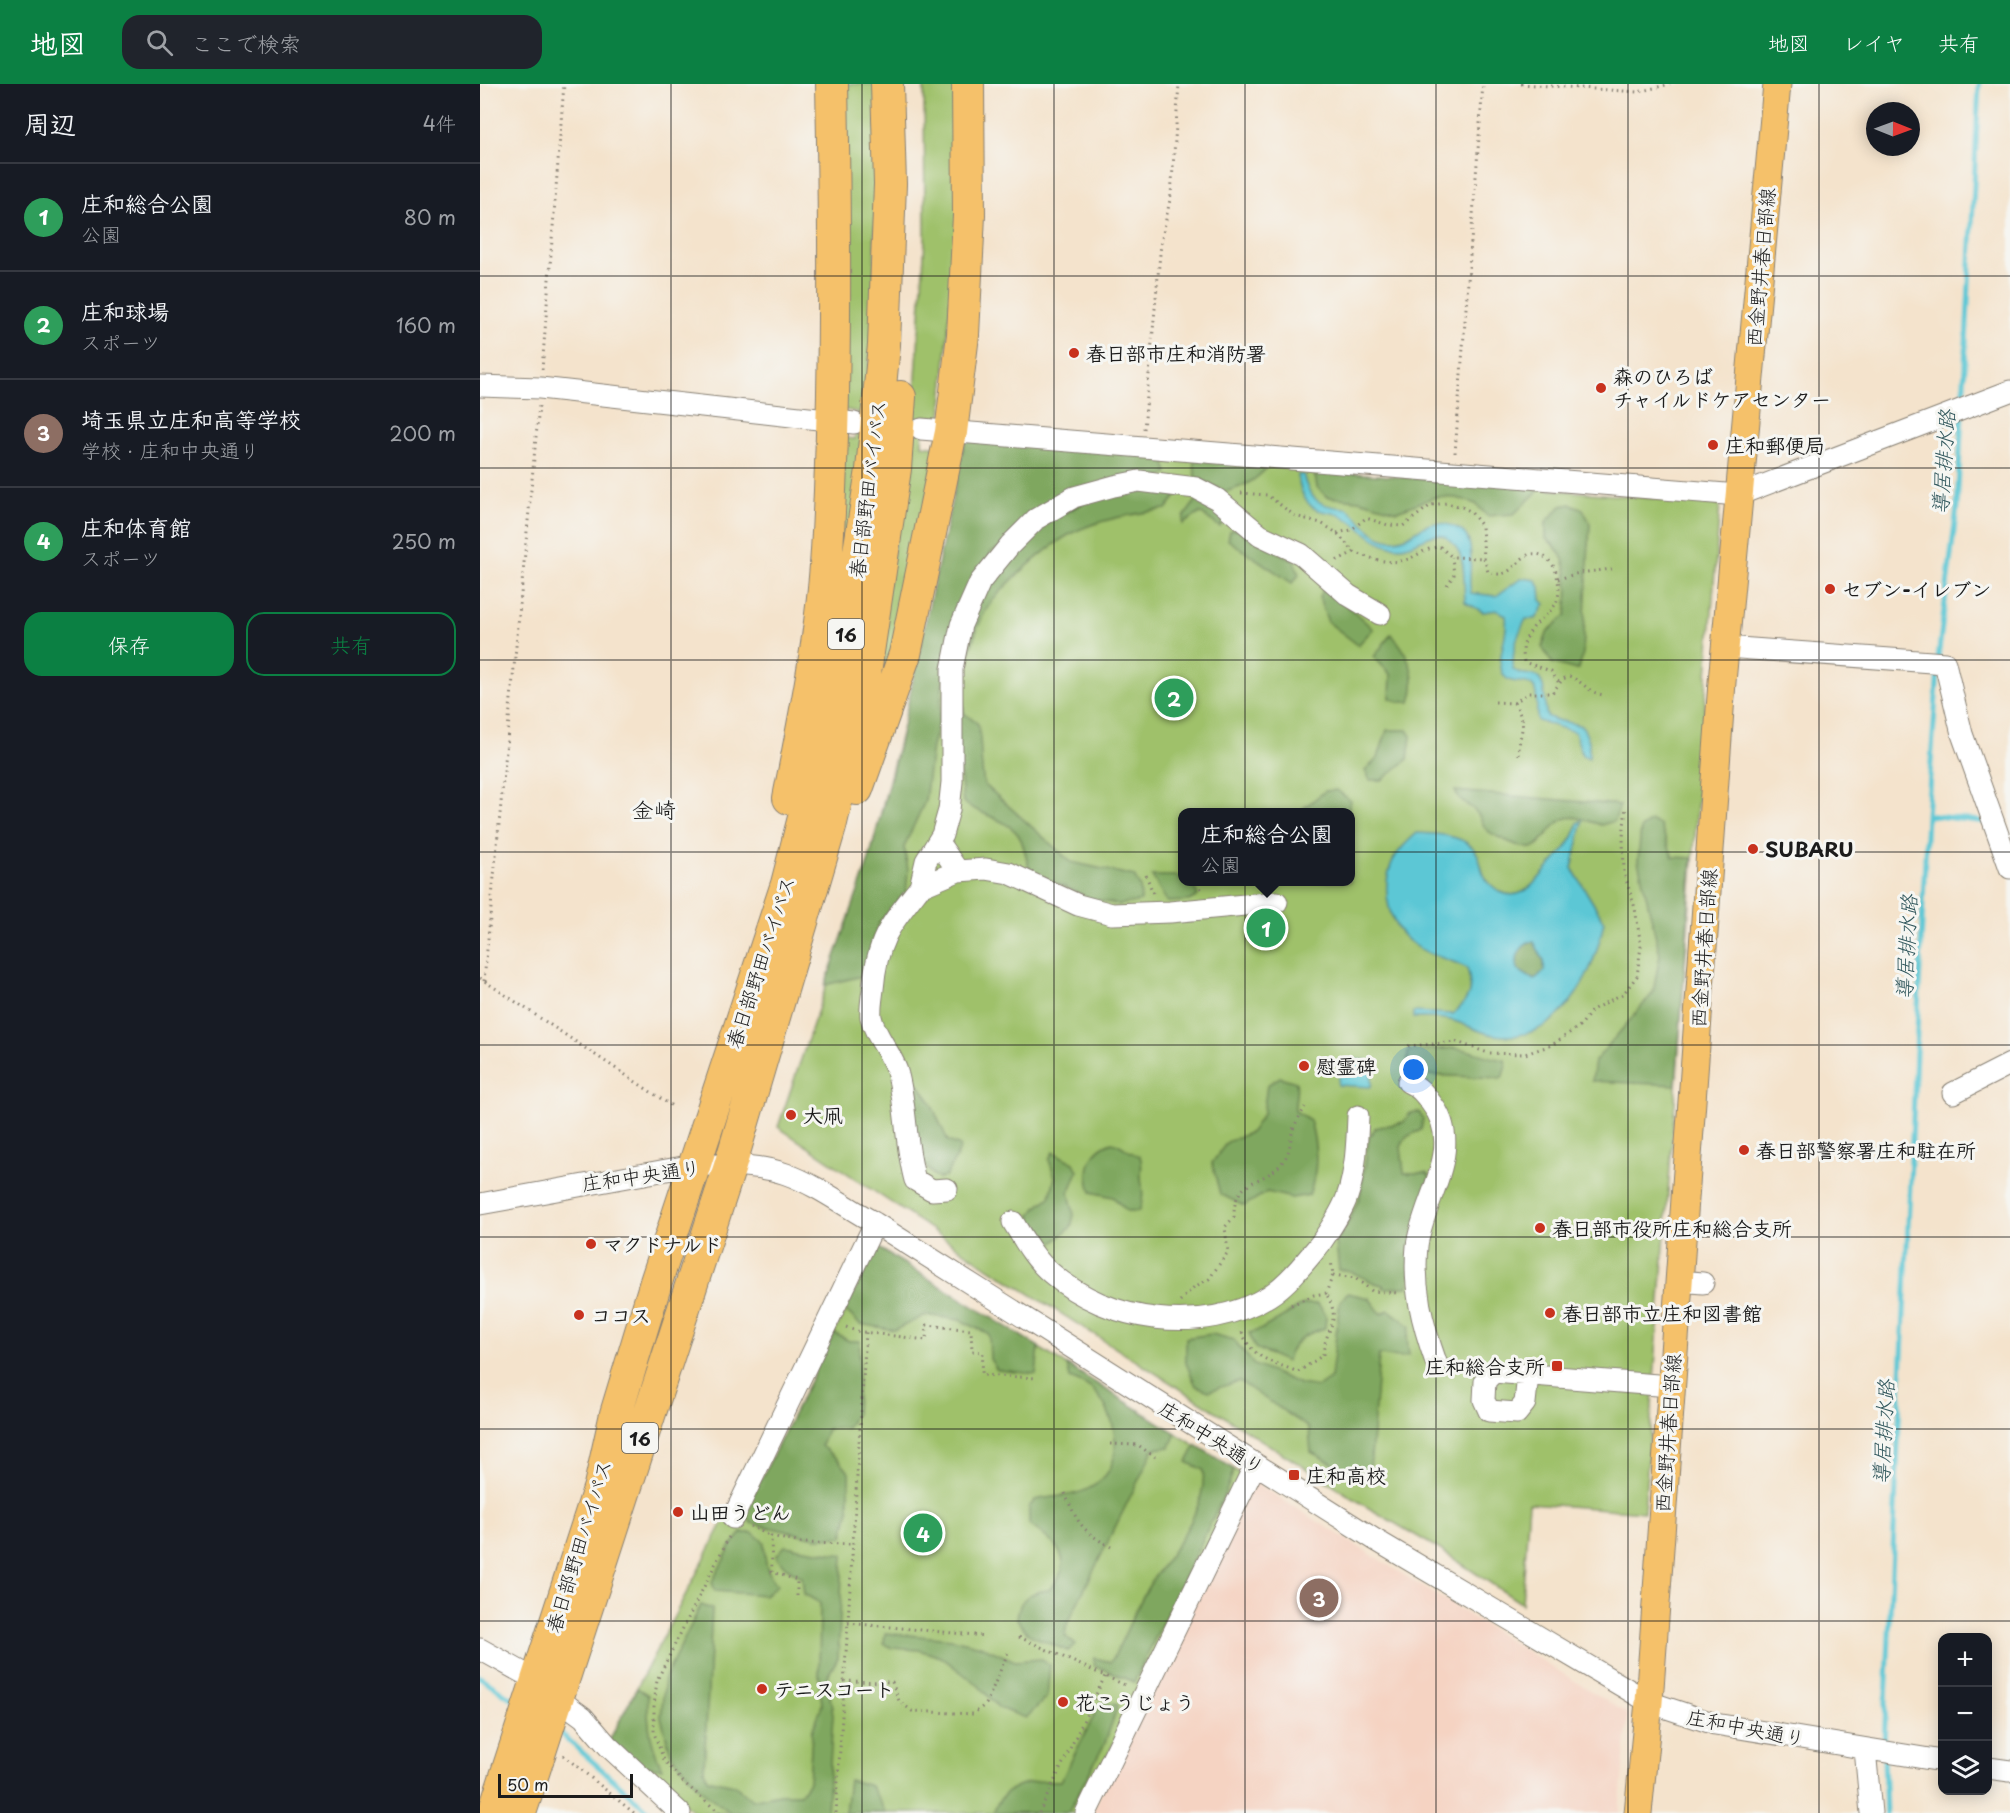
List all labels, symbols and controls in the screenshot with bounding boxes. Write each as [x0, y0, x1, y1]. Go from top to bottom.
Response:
search box [122, 15, 542, 69]
text: 地図 [30, 21, 86, 64]
icon: search [143, 26, 176, 59]
text: ここで検索 [191, 26, 301, 59]
text: 地図 [1768, 26, 1810, 58]
text: レイヤ [1843, 26, 1905, 58]
text: 共有 [1938, 26, 1980, 58]
north arrow [1866, 102, 1920, 156]
text: 周辺 [24, 104, 76, 143]
text: 4件 [423, 108, 456, 138]
text: 庄和総合公園 [81, 186, 213, 219]
street label: 西金野井春日部線 [1738, 186, 1782, 348]
text: 1 [39, 202, 48, 232]
text: 80 m [404, 202, 456, 232]
text: 公園 [81, 219, 121, 249]
text: 庄和球場 [81, 294, 169, 327]
text: 2 [36, 310, 51, 340]
text: 160 m [396, 310, 456, 340]
text: スポーツ [81, 327, 161, 357]
place label: 春日部市庄和消防署 [1086, 338, 1266, 368]
marker: 春日部市庄和消防署 [1067, 346, 1081, 360]
place label: 森のひろば チャイルドケアセンター [1613, 361, 1831, 414]
marker: 森のひろば チャイルドケアセンター [1594, 381, 1608, 395]
street label: 春日部野田バイパス [841, 398, 893, 580]
text: 埼玉県立庄和高等学校 [81, 402, 301, 435]
water label: 導居排水路 [1922, 408, 1962, 515]
text: 3 [37, 418, 50, 448]
text: 200 m [389, 418, 456, 448]
place label: 庄和郵便局 [1725, 430, 1825, 460]
text: 学校 · 庄和中央通り [81, 435, 260, 465]
marker: 庄和郵便局 [1706, 438, 1720, 452]
text: 庄和体育館 [81, 510, 191, 543]
text: 4 [37, 526, 50, 556]
text: 250 m [392, 526, 456, 556]
text: スポーツ [81, 543, 161, 573]
place label: セブン-イレブン [1842, 574, 1991, 604]
marker: セブン-イレブン [1823, 582, 1837, 596]
button: 保存 [24, 612, 234, 676]
button: 共有 [246, 612, 456, 676]
road number: 16 [828, 619, 864, 649]
pin: 2 [1154, 676, 1194, 720]
district label: 金崎 [632, 792, 676, 825]
popup [1178, 808, 1355, 886]
text: 庄和総合公園 [1200, 816, 1333, 849]
place label: SUBARU [1765, 834, 1853, 864]
marker: SUBARU [1746, 842, 1760, 856]
text: 公園 [1200, 849, 1240, 879]
street label: 西金野井春日部線 [1682, 867, 1724, 1029]
street label: 春日部野田バイパス [718, 872, 802, 1052]
water label: 導居排水路 [1886, 893, 1924, 1000]
pin: 1 [1246, 906, 1286, 950]
place label: 慰霊碑 [1316, 1051, 1376, 1081]
your location [1399, 1055, 1428, 1084]
marker: 慰霊碑 [1297, 1059, 1311, 1073]
place label: 大凧 [803, 1100, 843, 1130]
marker: 大凧 [784, 1108, 798, 1122]
place label: 春日部警察署庄和駐在所 [1756, 1135, 1976, 1165]
marker: 春日部警察署庄和駐在所 [1737, 1143, 1751, 1157]
street label: 庄和中央通り [579, 1152, 703, 1198]
place label: 春日部市役所庄和総合支所 [1552, 1213, 1792, 1243]
marker: 春日部市役所庄和総合支所 [1533, 1221, 1547, 1235]
place label: マクドナルド [603, 1229, 722, 1259]
marker: マクドナルド [584, 1237, 598, 1251]
place label: 春日部市立庄和図書館 [1562, 1298, 1762, 1328]
place label: ココス [591, 1300, 651, 1330]
marker: 春日部市立庄和図書館 [1543, 1306, 1557, 1320]
marker: ココス [572, 1308, 586, 1322]
place label: 庄和総合支所 [1425, 1351, 1545, 1381]
street label: 西金野井春日部線 [1646, 1352, 1688, 1514]
marker: 庄和総合支所 [1550, 1359, 1564, 1373]
water label: 導居排水路 [1863, 1378, 1901, 1485]
street label: 庄和中央通り [1153, 1392, 1271, 1482]
road number: 16 [622, 1423, 658, 1453]
street label: 春日部野田バイパス [537, 1456, 619, 1636]
place label: 庄和高校 [1306, 1460, 1386, 1490]
marker: 庄和高校 [1287, 1468, 1301, 1482]
place label: 山田うどん [690, 1497, 791, 1527]
marker: 山田うどん [671, 1505, 685, 1519]
pin: 4 [904, 1510, 942, 1556]
pin: 3 [1300, 1576, 1338, 1621]
map controls [1938, 1633, 1992, 1795]
button: + [1938, 1633, 1992, 1687]
place label: テニスコート [774, 1674, 894, 1704]
marker: テニスコート [755, 1682, 769, 1696]
place label: 花こうじょう [1075, 1687, 1195, 1717]
button: − [1938, 1687, 1992, 1741]
marker: 花こうじょう [1056, 1695, 1070, 1709]
street label: 庄和中央通り [1684, 1701, 1808, 1753]
button: layers [1938, 1741, 1992, 1795]
scale bar [498, 1771, 633, 1798]
text: 50 m [507, 1772, 548, 1796]

